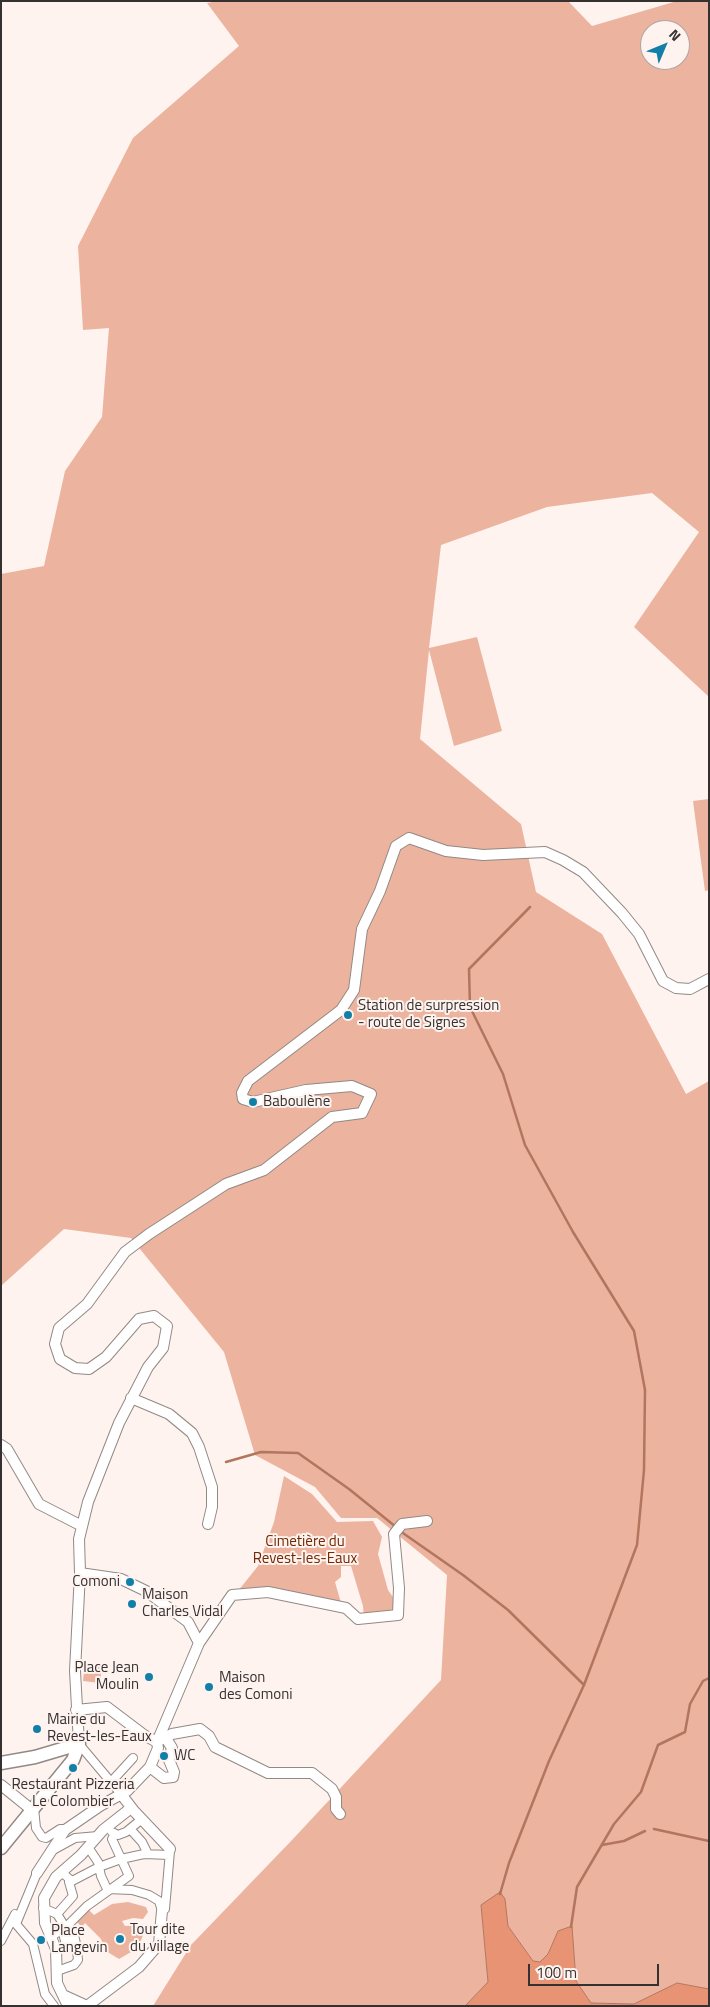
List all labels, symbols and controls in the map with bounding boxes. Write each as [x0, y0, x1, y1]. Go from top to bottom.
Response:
north arrow [640, 20, 690, 70]
text: N [664, 24, 686, 46]
place label: Station de surpression - route de Signes [358, 997, 499, 1032]
marker: Station de surpression - route de Signes [342, 1009, 354, 1021]
place label: Baboulène [263, 1093, 330, 1111]
marker: Baboulène [247, 1096, 259, 1108]
park label: Cimetière du Revest-les-Eaux [253, 1533, 357, 1568]
place label: Comoni [72, 1573, 120, 1591]
marker: Comoni [124, 1576, 136, 1588]
place label: Maison Charles Vidal [142, 1586, 223, 1621]
marker: Maison Charles Vidal [126, 1598, 138, 1610]
place label: Place Jean Moulin [74, 1659, 139, 1694]
place label: Maison des Comoni [219, 1669, 293, 1704]
marker: Place Jean Moulin [143, 1671, 155, 1683]
marker: Maison des Comoni [203, 1681, 215, 1693]
place label: Mairie du Revest-les-Eaux [47, 1711, 152, 1746]
marker: Mairie du Revest-les-Eaux [31, 1723, 43, 1735]
place label: WC [174, 1747, 195, 1765]
marker: WC [158, 1750, 170, 1762]
marker: Restaurant Pizzeria Le Colombier [67, 1762, 79, 1774]
place label: Restaurant Pizzeria Le Colombier [11, 1776, 135, 1811]
place label: Tour dite du village [130, 1921, 189, 1956]
place label: Place Langevin [51, 1922, 107, 1957]
marker: Tour dite du village [114, 1933, 126, 1945]
marker: Place Langevin [35, 1934, 47, 1946]
scale bar [530, 1954, 661, 1986]
text: 100 m [536, 1961, 577, 1984]

